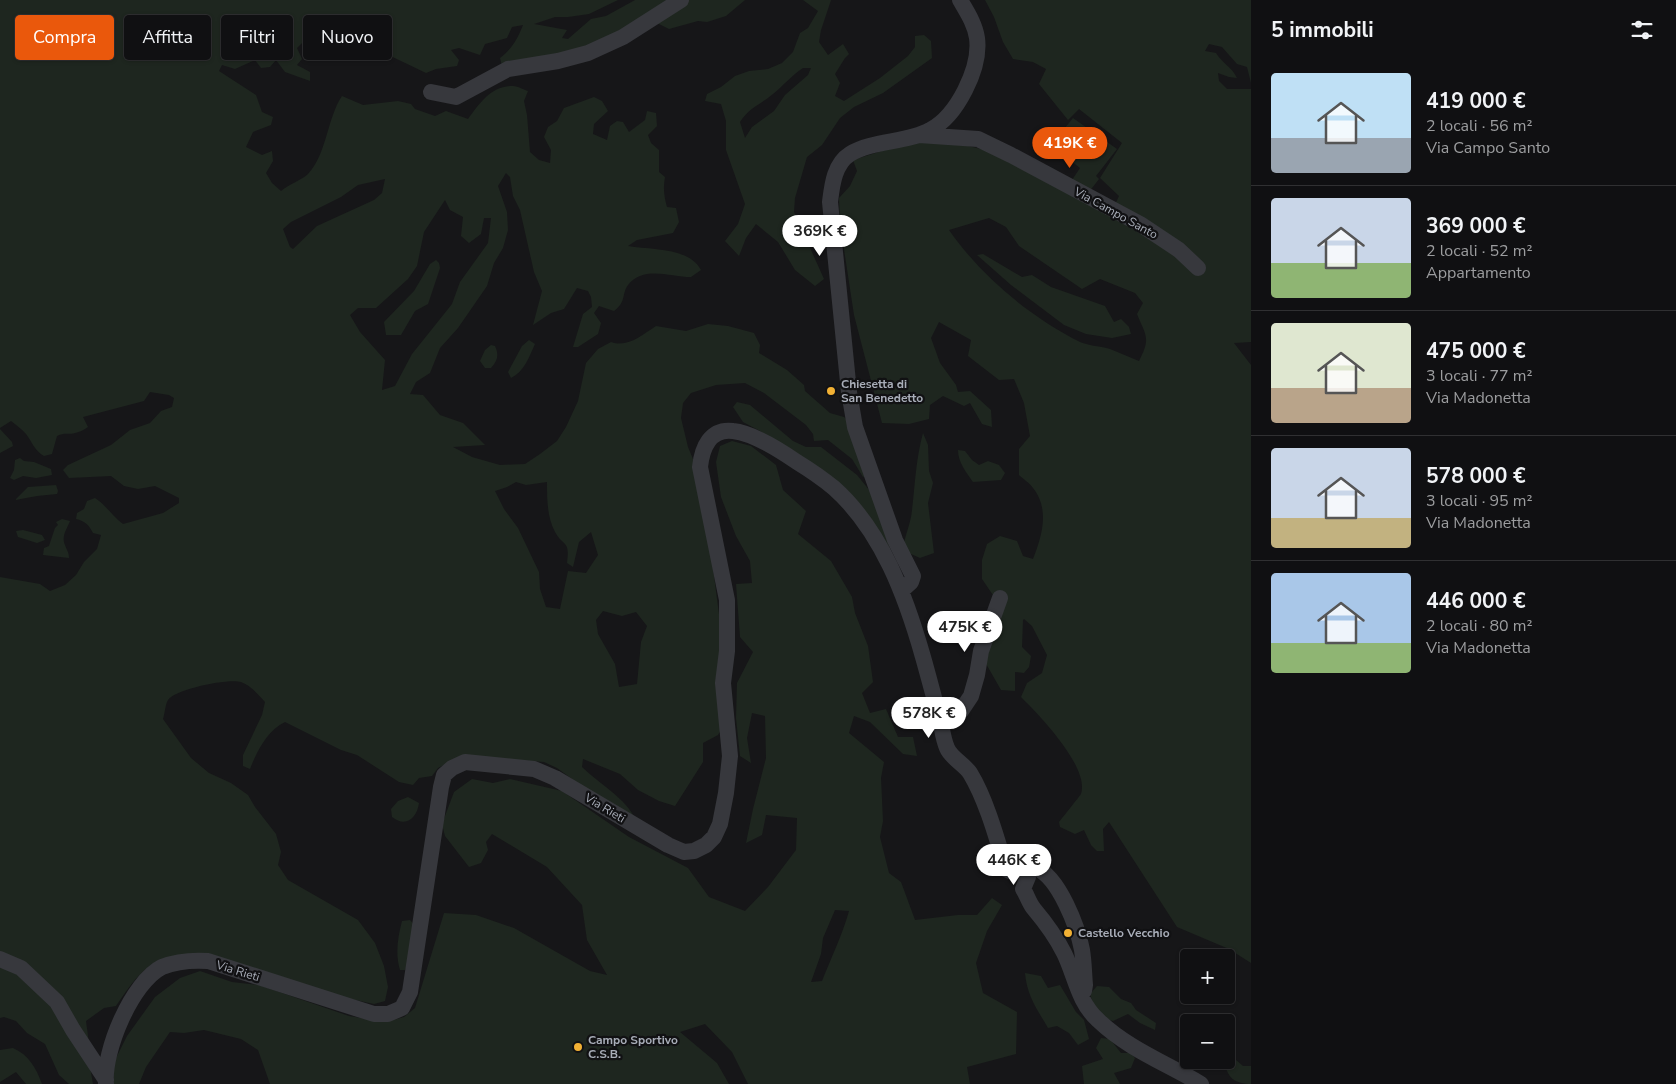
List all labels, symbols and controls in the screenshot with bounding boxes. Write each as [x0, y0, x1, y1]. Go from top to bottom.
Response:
chip: Compra [15, 15, 114, 60]
chip: Affitta [124, 15, 211, 60]
chip: Filtri [221, 15, 293, 60]
chip: Nuovo [303, 15, 392, 60]
text: 5 immobili [1271, 16, 1374, 44]
icon: filters [1628, 16, 1656, 44]
text: 419 000 € [1426, 87, 1526, 115]
icon: home [1311, 93, 1371, 153]
text: 2 locali · 56 m² [1426, 115, 1533, 137]
pin: 419K € [1029, 126, 1111, 169]
text: 419K € [1043, 132, 1097, 154]
text: Via Campo Santo [1426, 137, 1550, 159]
street label: Via Campo Santo [1071, 183, 1161, 243]
text: 369 000 € [1426, 212, 1526, 240]
pin: 369K € [779, 214, 861, 257]
icon: home [1311, 218, 1371, 278]
text: 369K € [793, 220, 847, 242]
text: 2 locali · 52 m² [1426, 240, 1533, 262]
text: Appartamento [1426, 262, 1531, 284]
text: 475 000 € [1426, 337, 1526, 365]
icon: home [1311, 343, 1371, 403]
text: 3 locali · 77 m² [1426, 365, 1533, 387]
place label: Chiesetta di San Benedetto [841, 376, 923, 406]
marker: Chiesetta di San Benedetto [825, 385, 837, 397]
text: Via Madonetta [1426, 387, 1531, 409]
text: 578 000 € [1426, 462, 1526, 490]
icon: home [1311, 468, 1371, 528]
text: 3 locali · 95 m² [1426, 490, 1533, 512]
text: Via Madonetta [1426, 512, 1531, 534]
text: 446 000 € [1426, 587, 1526, 615]
icon: home [1311, 593, 1371, 653]
pin: 475K € [924, 610, 1006, 653]
text: 2 locali · 80 m² [1426, 615, 1533, 637]
text: 475K € [938, 616, 992, 638]
text: Via Madonetta [1426, 637, 1531, 659]
pin: 578K € [888, 696, 970, 739]
text: 578K € [902, 702, 956, 724]
street label: Via Rieti [581, 789, 628, 826]
pin: 446K € [973, 844, 1055, 886]
text: 446K € [987, 849, 1041, 871]
place label: Castello Vecchio [1078, 925, 1170, 941]
marker: Castello Vecchio [1062, 927, 1074, 939]
map controls [1180, 949, 1235, 1069]
button: + [1180, 949, 1235, 1004]
street label: Via Rieti [213, 957, 262, 985]
button: − [1180, 1014, 1235, 1069]
place label: Campo Sportivo C.S.B. [588, 1032, 678, 1062]
marker: Campo Sportivo C.S.B. [572, 1041, 584, 1053]

